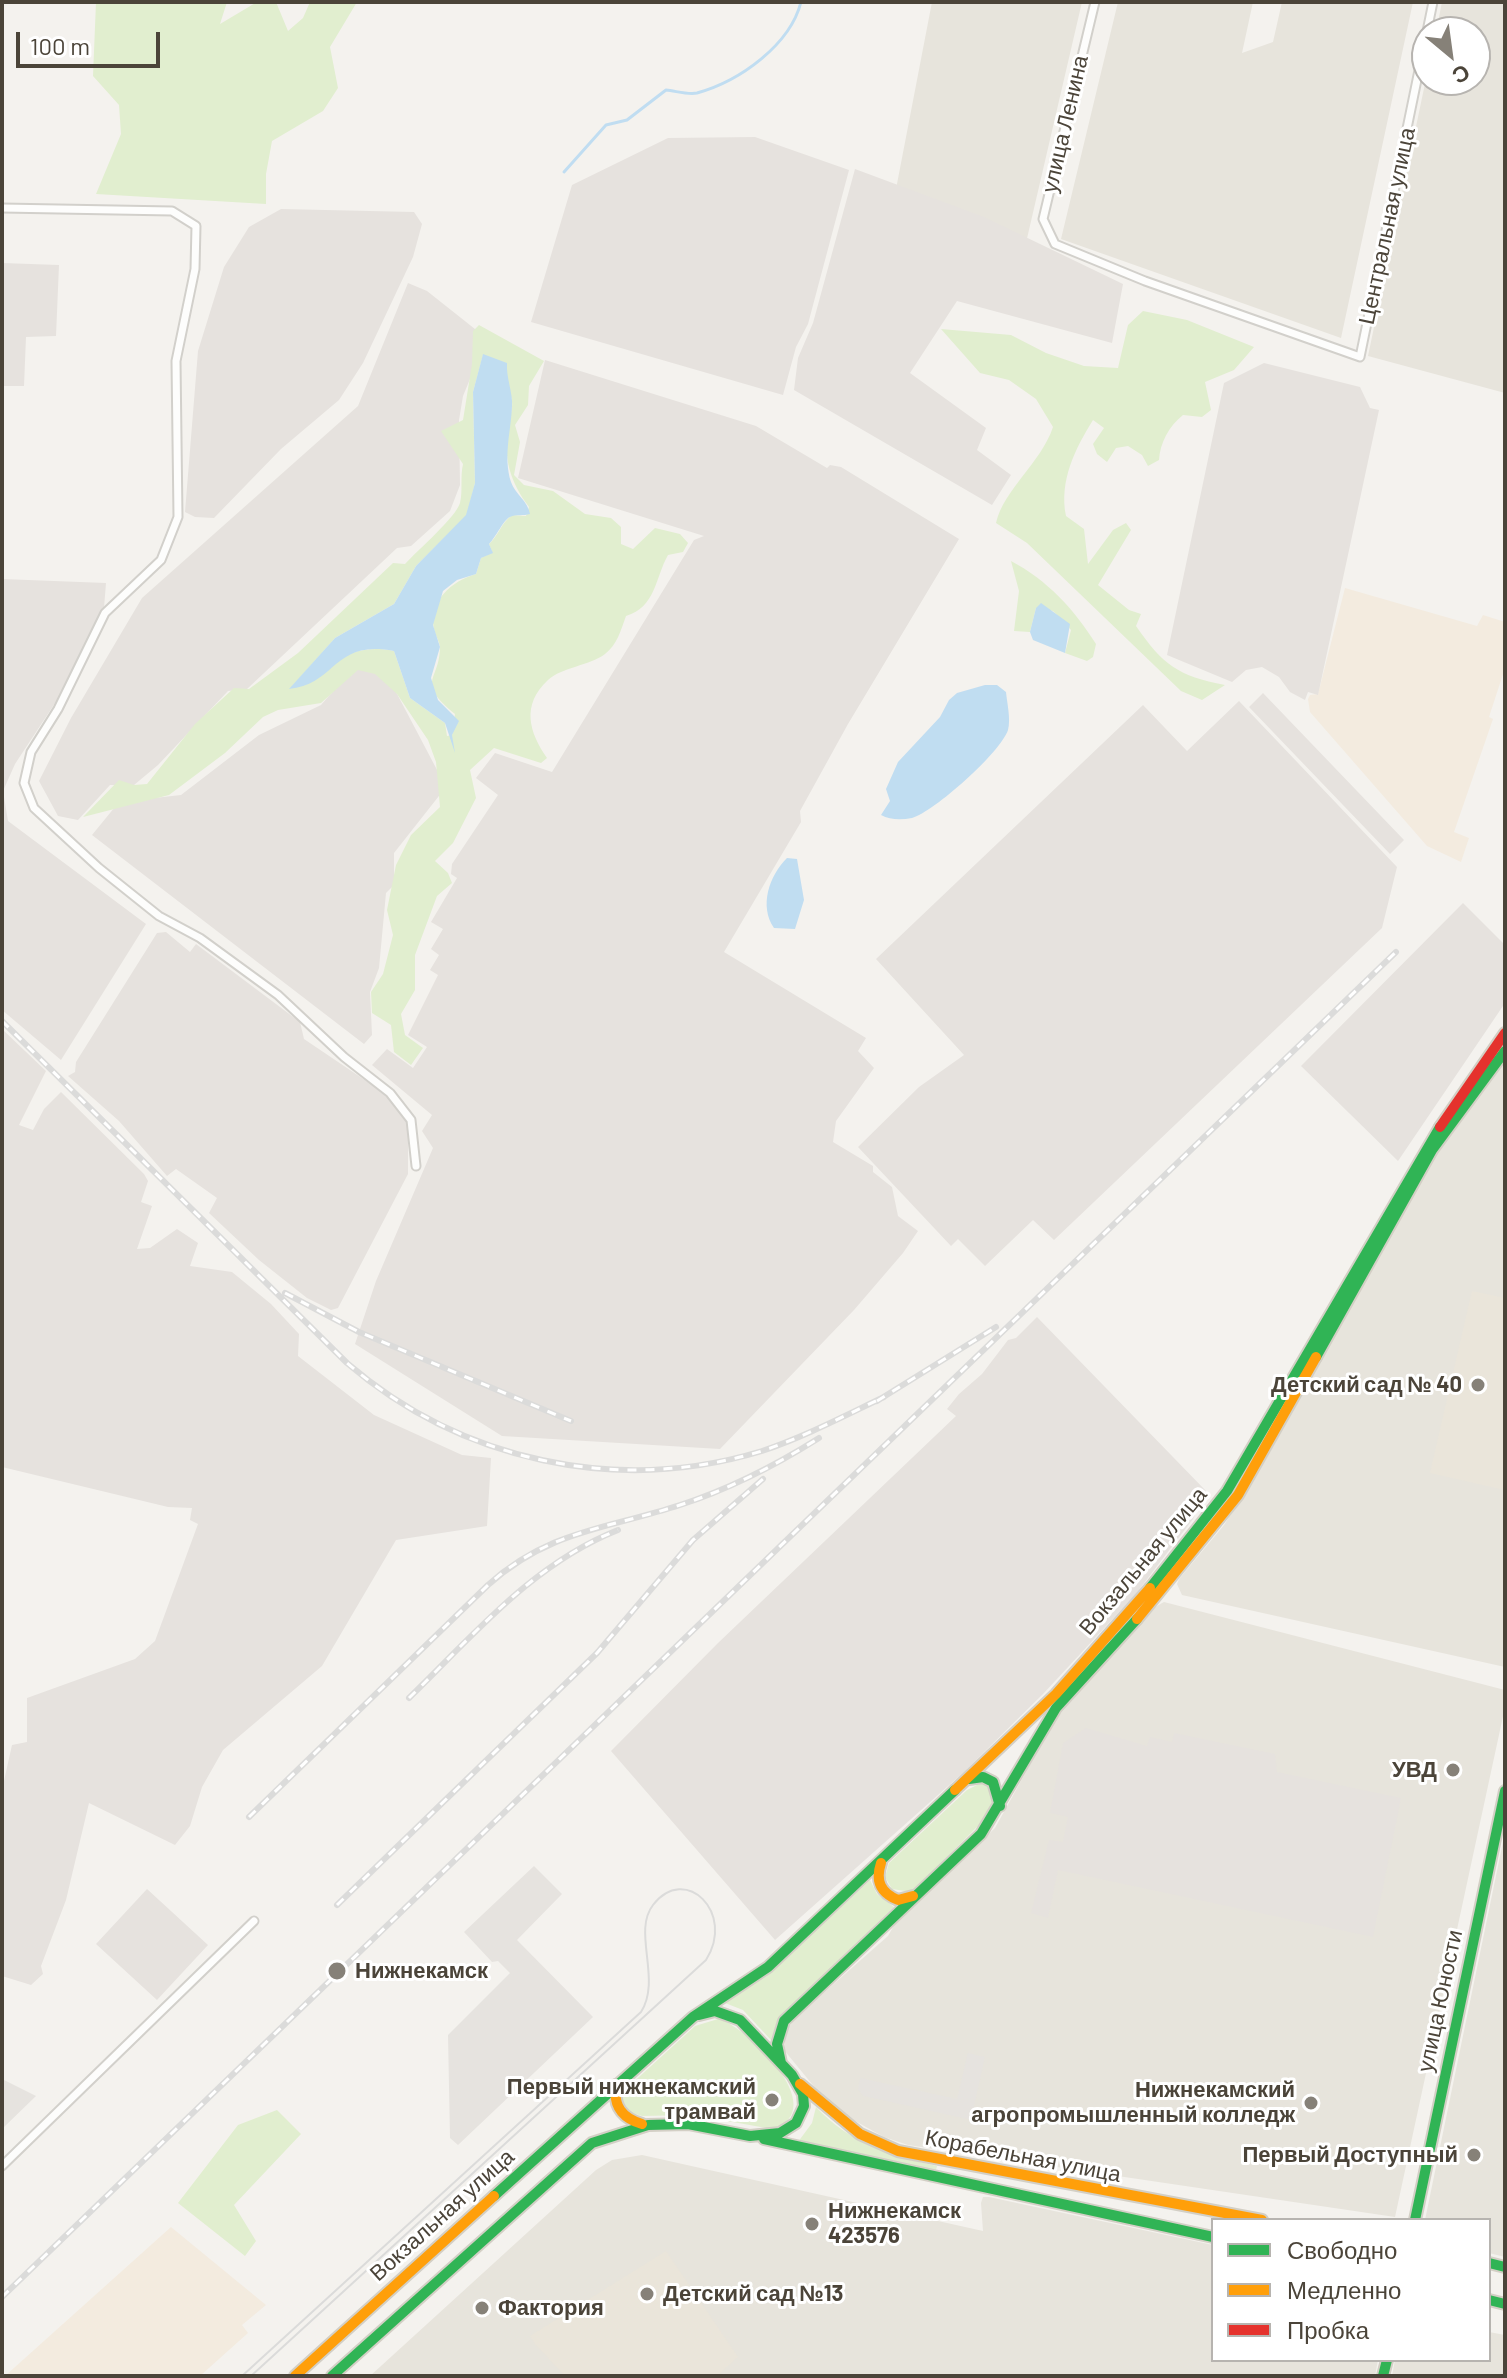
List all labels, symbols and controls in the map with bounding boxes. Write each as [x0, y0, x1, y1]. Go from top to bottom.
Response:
scale bar [20, 16, 164, 66]
north arrow [1411, 16, 1491, 96]
text: 100 m [30, 31, 90, 60]
street label: улица Ленина [1036, 53, 1094, 195]
text: С [1448, 60, 1475, 90]
street label: Центральная улица [1353, 125, 1421, 327]
place label: Детский сад № 40 [1271, 1372, 1462, 1398]
marker: Детский сад № 40 [1469, 1376, 1487, 1394]
street label: Вокзальная улица [1074, 1482, 1212, 1640]
place label: УВД [1392, 1757, 1437, 1783]
marker: УВД [1444, 1761, 1462, 1779]
street label: улица Юности [1412, 1927, 1468, 2075]
place label: Нижнекамск [355, 1958, 488, 1984]
marker: Нижнекамск [326, 1960, 348, 1982]
place label: Первый нижнекамский трамвай [507, 2074, 756, 2126]
place label: Нижнекамский агропромышленный колледж [971, 2077, 1295, 2128]
marker: Первый нижнекамский трамвай [763, 2091, 781, 2109]
marker: Нижнекамский агропромышленный колледж [1302, 2094, 1320, 2112]
street label: Корабельная улица [923, 2124, 1123, 2188]
place label: Первый Доступный [1243, 2142, 1458, 2168]
street label: Вокзальная улица [365, 2143, 519, 2287]
marker: Первый Доступный [1465, 2146, 1483, 2164]
place label: Нижнекамск 423576 [828, 2198, 961, 2250]
marker: Нижнекамск 423576 [803, 2215, 821, 2233]
legend [1211, 2218, 1491, 2362]
text: Свободно [1287, 2235, 1397, 2264]
text: Медленно [1287, 2275, 1401, 2304]
place label: Детский сад №13 [663, 2281, 843, 2307]
marker: Детский сад №13 [638, 2285, 656, 2303]
place label: Фактория [498, 2295, 604, 2321]
marker: Фактория [473, 2299, 491, 2317]
text: Пробка [1287, 2315, 1369, 2344]

